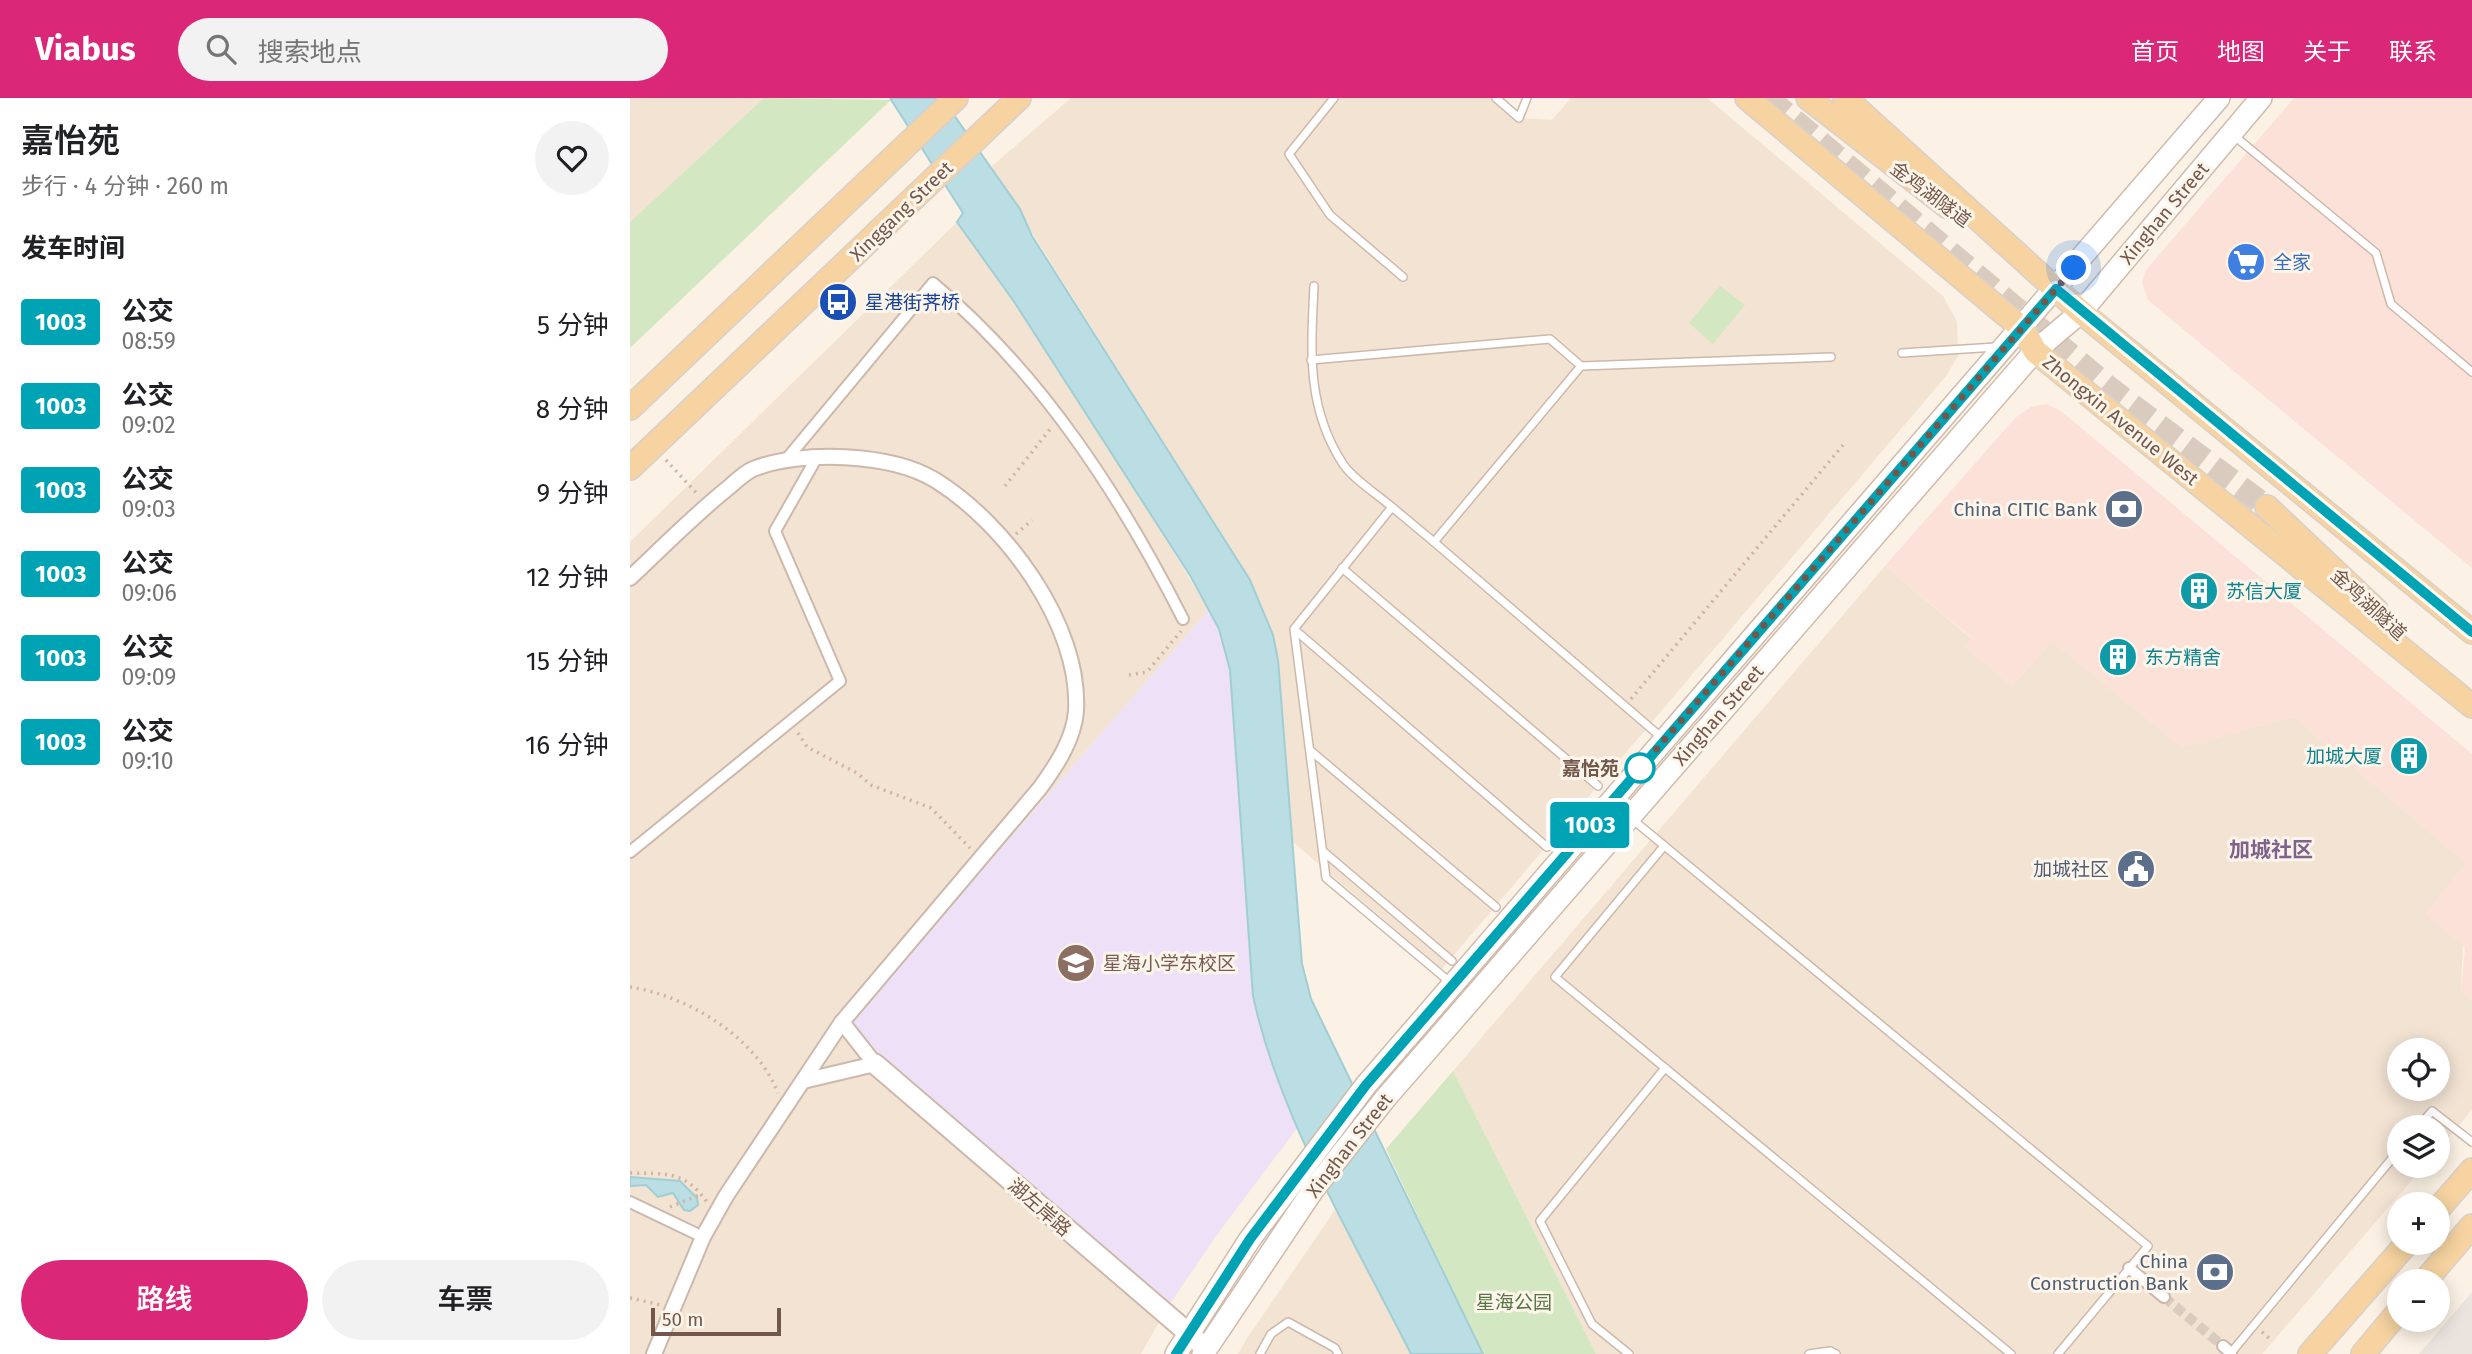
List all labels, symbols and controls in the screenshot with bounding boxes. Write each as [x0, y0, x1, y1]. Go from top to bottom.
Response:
search box [178, 18, 668, 81]
text: Viabus [35, 29, 136, 69]
icon: search [202, 30, 240, 68]
text: 搜索地点 [258, 37, 362, 68]
text: 首页 [2131, 38, 2179, 66]
text: 地图 [2217, 38, 2265, 66]
text: 关于 [2303, 38, 2351, 66]
text: 联系 [2389, 38, 2437, 66]
text: 嘉怡苑 [21, 121, 120, 161]
button: heart [535, 121, 609, 195]
street label: Xinggang Street [845, 156, 958, 266]
street label: 金鸡湖隧道 [1886, 157, 1976, 232]
street label: Xinghan Street [2115, 158, 2214, 269]
text: 步行 · 4 分钟 · 260 m [21, 172, 229, 200]
text: 发车时间 [21, 233, 125, 264]
supermarket icon: 全家 [2225, 241, 2267, 283]
your location [2056, 250, 2091, 285]
place label: 全家 [2273, 251, 2311, 274]
bus stop icon: 星港街荠桥 [817, 281, 859, 323]
place label: 星港街荠桥 [865, 291, 960, 314]
text: 公交 [121, 296, 173, 327]
text: 1003 [35, 308, 86, 336]
text: 5 分钟 [537, 310, 609, 341]
text: 08:59 [121, 327, 176, 355]
street label: Zhongxin Avenue West [2038, 351, 2203, 490]
text: 公交 [121, 380, 173, 411]
text: 1003 [35, 392, 86, 420]
text: 8 分钟 [536, 394, 609, 425]
text: 09:02 [121, 411, 176, 439]
text: 公交 [121, 464, 173, 495]
text: 1003 [35, 476, 86, 504]
text: 9 分钟 [536, 478, 609, 509]
bank icon: China CITIC Bank [2103, 488, 2145, 530]
text: 09:03 [121, 495, 176, 523]
place label: China CITIC Bank [1953, 498, 2097, 521]
text: 公交 [121, 548, 173, 579]
text: 1003 [35, 560, 86, 588]
text: 12 分钟 [526, 562, 609, 593]
street label: 金鸡湖隧道 [2326, 564, 2411, 645]
building icon: 苏信大厦 [2178, 570, 2220, 612]
text: 09:06 [121, 579, 177, 607]
place label: 苏信大厦 [2226, 580, 2302, 603]
text: 公交 [121, 632, 173, 663]
building icon: 东方精舍 [2097, 636, 2139, 678]
text: 1003 [35, 644, 86, 672]
text: 15 分钟 [526, 646, 609, 677]
place label: 东方精舍 [2145, 646, 2221, 669]
street label: Xinghan Street [1668, 660, 1768, 770]
text: 09:09 [121, 663, 176, 691]
text: 公交 [121, 716, 173, 747]
text: 1003 [35, 728, 86, 756]
text: 16 分钟 [525, 730, 609, 761]
building icon: 加城大厦 [2388, 735, 2430, 777]
place label: 加城大厦 [2306, 745, 2382, 768]
text: 09:10 [121, 747, 174, 775]
marker: 嘉怡苑 [1625, 753, 1655, 783]
place label: 嘉怡苑 [1562, 757, 1619, 780]
line badge: 1003 [1541, 802, 1639, 848]
text: 1003 [1564, 811, 1616, 839]
district label: 加城社区 [2229, 837, 2313, 863]
public building icon: 加城社区 [2115, 848, 2157, 890]
place label: 加城社区 [2033, 858, 2109, 881]
school or university icon: 星海小学东校区 [1055, 942, 1097, 984]
place label: 星海小学东校区 [1103, 952, 1236, 975]
map controls [2387, 1038, 2450, 1332]
button: locate [2387, 1038, 2450, 1101]
street label: Xinghan Street [1302, 1089, 1397, 1202]
button: layers [2387, 1115, 2450, 1178]
street label: 湖左岸路 [1003, 1174, 1076, 1241]
button: + [2387, 1192, 2450, 1255]
place label: China Construction Bank [2030, 1250, 2188, 1295]
bank icon: China Construction Bank [2194, 1251, 2236, 1293]
button: 路线 [21, 1260, 308, 1340]
button: 车票 [322, 1260, 609, 1340]
button: − [2387, 1269, 2450, 1332]
park label: 星海公园 [1476, 1291, 1552, 1314]
scale bar [651, 1305, 780, 1337]
text: 50 m [662, 1308, 703, 1331]

